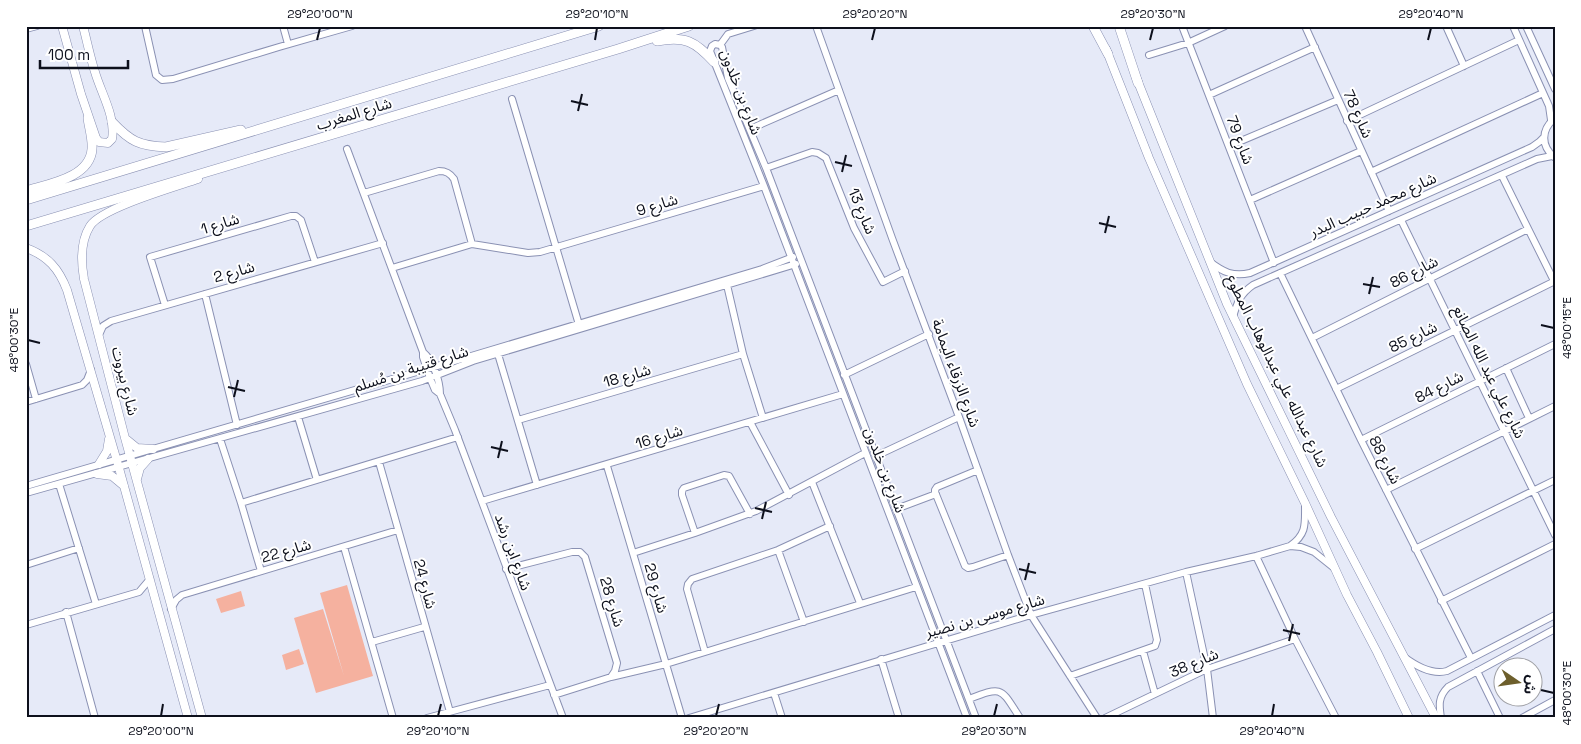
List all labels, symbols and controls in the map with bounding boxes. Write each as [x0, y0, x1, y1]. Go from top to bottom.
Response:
text: 29°20'00"N [287, 6, 353, 22]
text: 29°20'10"N [566, 6, 628, 22]
text: 29°20'20"N [842, 6, 908, 22]
text: 29°20'30"N [1120, 6, 1186, 22]
text: 29°20'40"N [1399, 6, 1463, 22]
scale bar [40, 38, 128, 70]
text: 100 m [48, 45, 90, 64]
street label: شارع بن خلدون [714, 46, 767, 139]
street label: شارع 78 [1337, 87, 1378, 142]
street label: شارع المغرب [314, 93, 395, 137]
street label: شارع 79 [1220, 113, 1259, 168]
street label: شارع محمد حبيب البدر [1305, 168, 1441, 244]
street label: شارع 13 [841, 185, 881, 238]
street label: شارع 9 [634, 189, 681, 223]
street label: شارع 1 [198, 209, 243, 241]
street label: شارع 86 [1386, 251, 1443, 294]
street label: شارع 2 [211, 257, 258, 289]
street label: شارع عبدالله علي عبدالوهاب المطوع [1220, 271, 1333, 472]
text: 48°00'15"E [1559, 297, 1575, 359]
street label: شارع علي عبد الله الصانع [1446, 302, 1530, 443]
text: 48°00'30"E [6, 307, 22, 372]
street label: شارع الزرقاء اليمامة [925, 316, 985, 431]
street label: شارع 85 [1386, 317, 1442, 359]
street label: شارع قتيبة بن مُسلم [351, 341, 472, 399]
street label: شارع بيروت [105, 344, 143, 418]
street label: شارع 18 [601, 360, 654, 394]
street label: شارع 84 [1411, 366, 1468, 409]
street label: شارع 16 [633, 420, 686, 456]
street label: شارع بن خلدون [858, 424, 911, 517]
street label: شارع 88 [1363, 432, 1406, 489]
street label: شارع ابن رشد [488, 511, 536, 594]
street label: شارع 22 [259, 534, 314, 570]
street label: شارع 24 [407, 557, 441, 612]
street label: شارع 29 [637, 561, 673, 616]
street label: شارع 28 [593, 574, 629, 630]
street label: شارع موسى بن نصير [922, 589, 1048, 645]
street label: شارع 38 [1166, 644, 1223, 684]
north arrow [1494, 656, 1544, 706]
text: 48°00'30"E [1559, 660, 1575, 725]
text: ش [1520, 674, 1542, 696]
text: 29°20'00"N [128, 723, 194, 739]
text: 29°20'10"N [407, 723, 469, 739]
text: 29°20'20"N [683, 723, 749, 739]
text: 29°20'30"N [961, 723, 1027, 739]
text: 29°20'40"N [1240, 723, 1304, 739]

